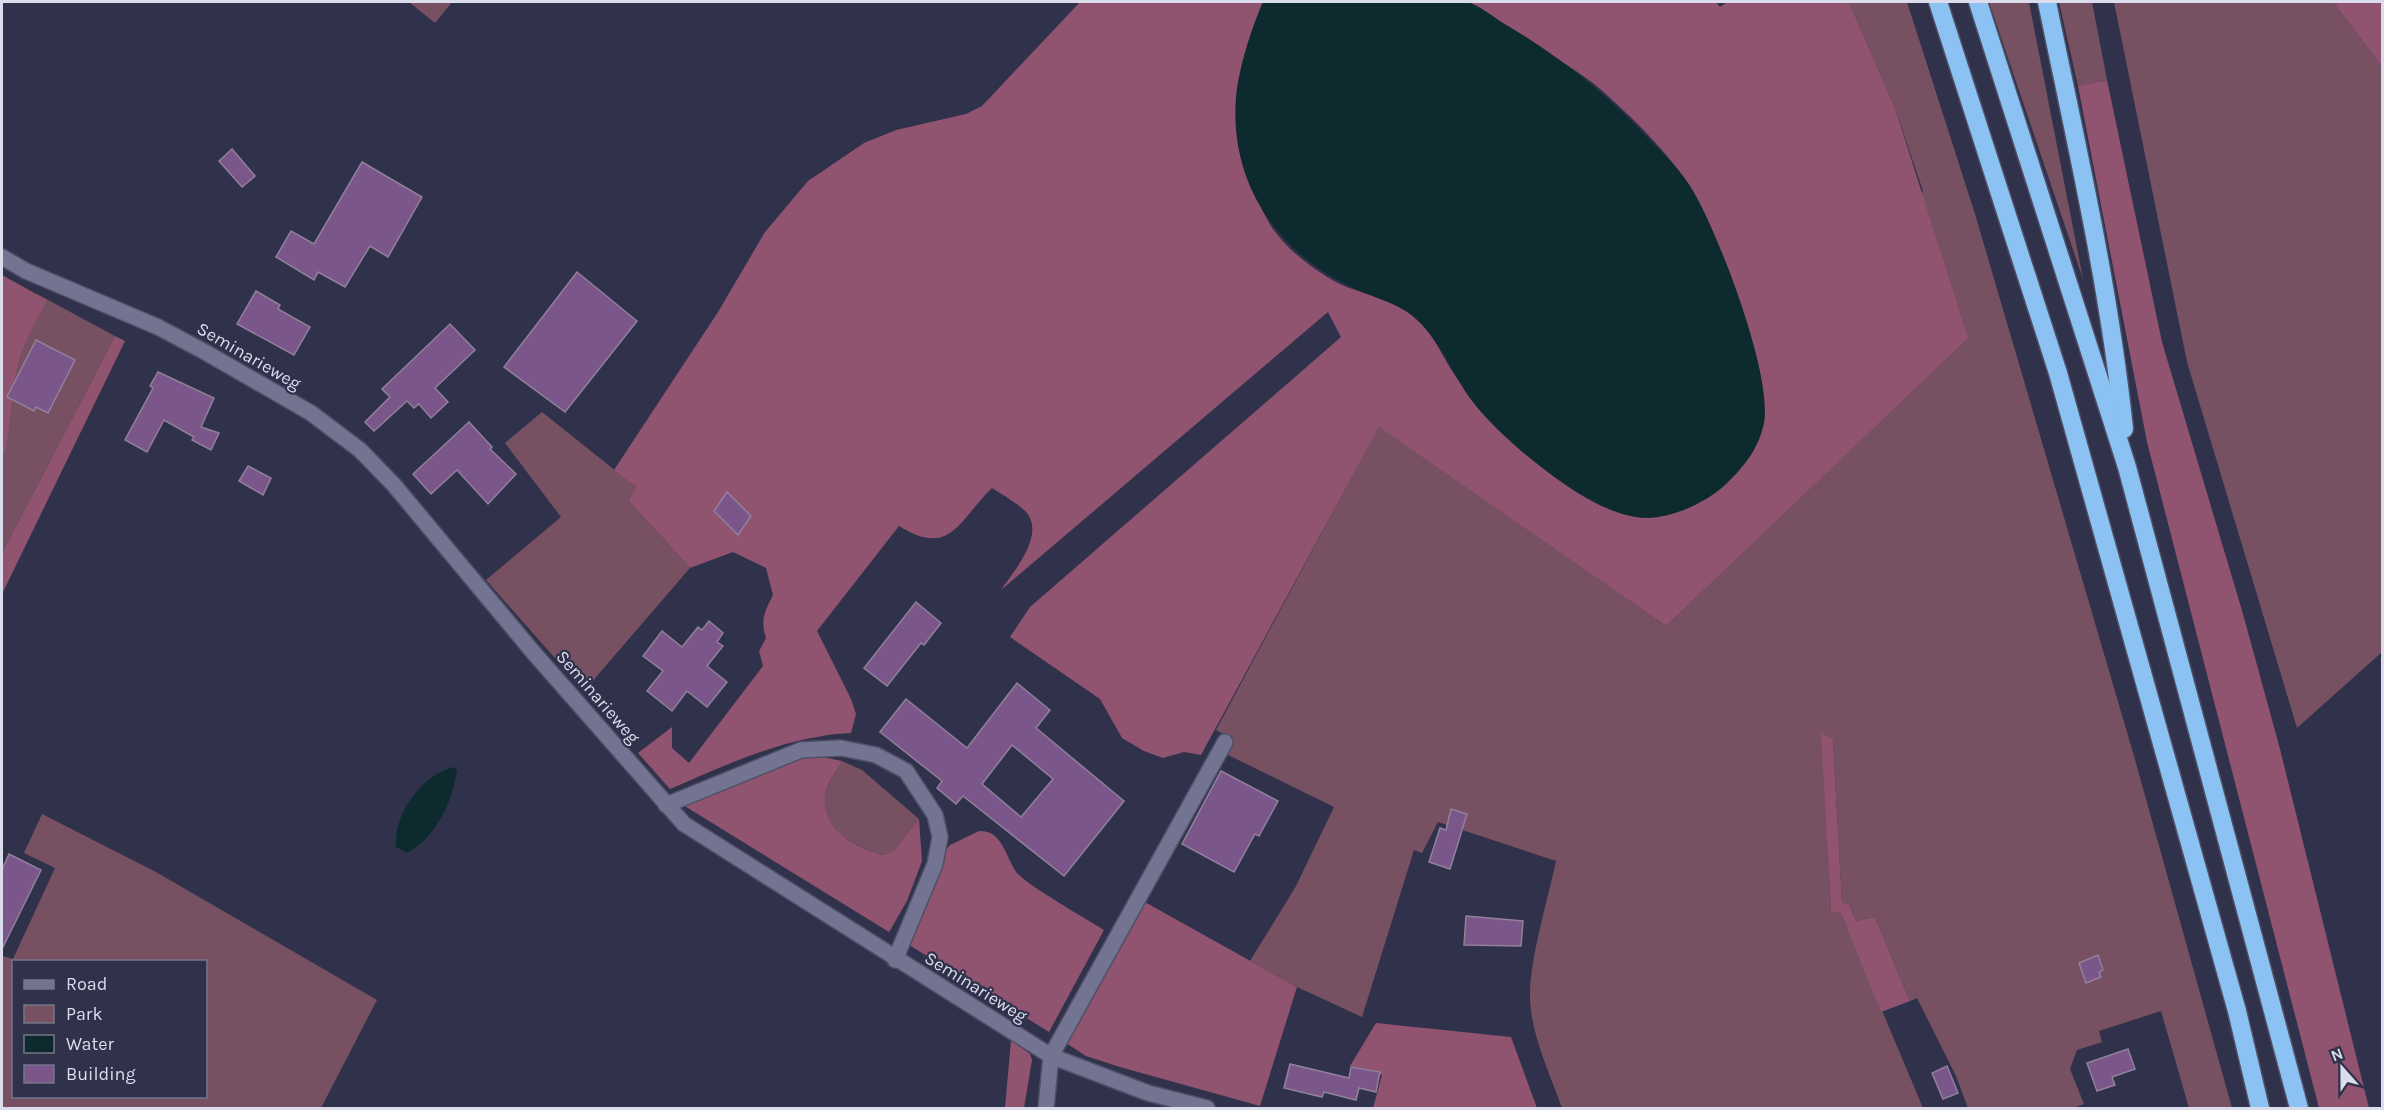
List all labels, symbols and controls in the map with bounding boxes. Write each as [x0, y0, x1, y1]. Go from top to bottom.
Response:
street label: Seminarieweg [193, 317, 305, 395]
street label: Seminarieweg [551, 646, 645, 748]
street label: Seminarieweg [921, 947, 1031, 1027]
legend [12, 960, 207, 1098]
text: Road [66, 973, 107, 995]
text: Park [66, 1003, 103, 1025]
text: Water [66, 1033, 114, 1055]
north arrow [2312, 1038, 2372, 1098]
text: N [2328, 1044, 2346, 1065]
text: Building [66, 1063, 136, 1085]

